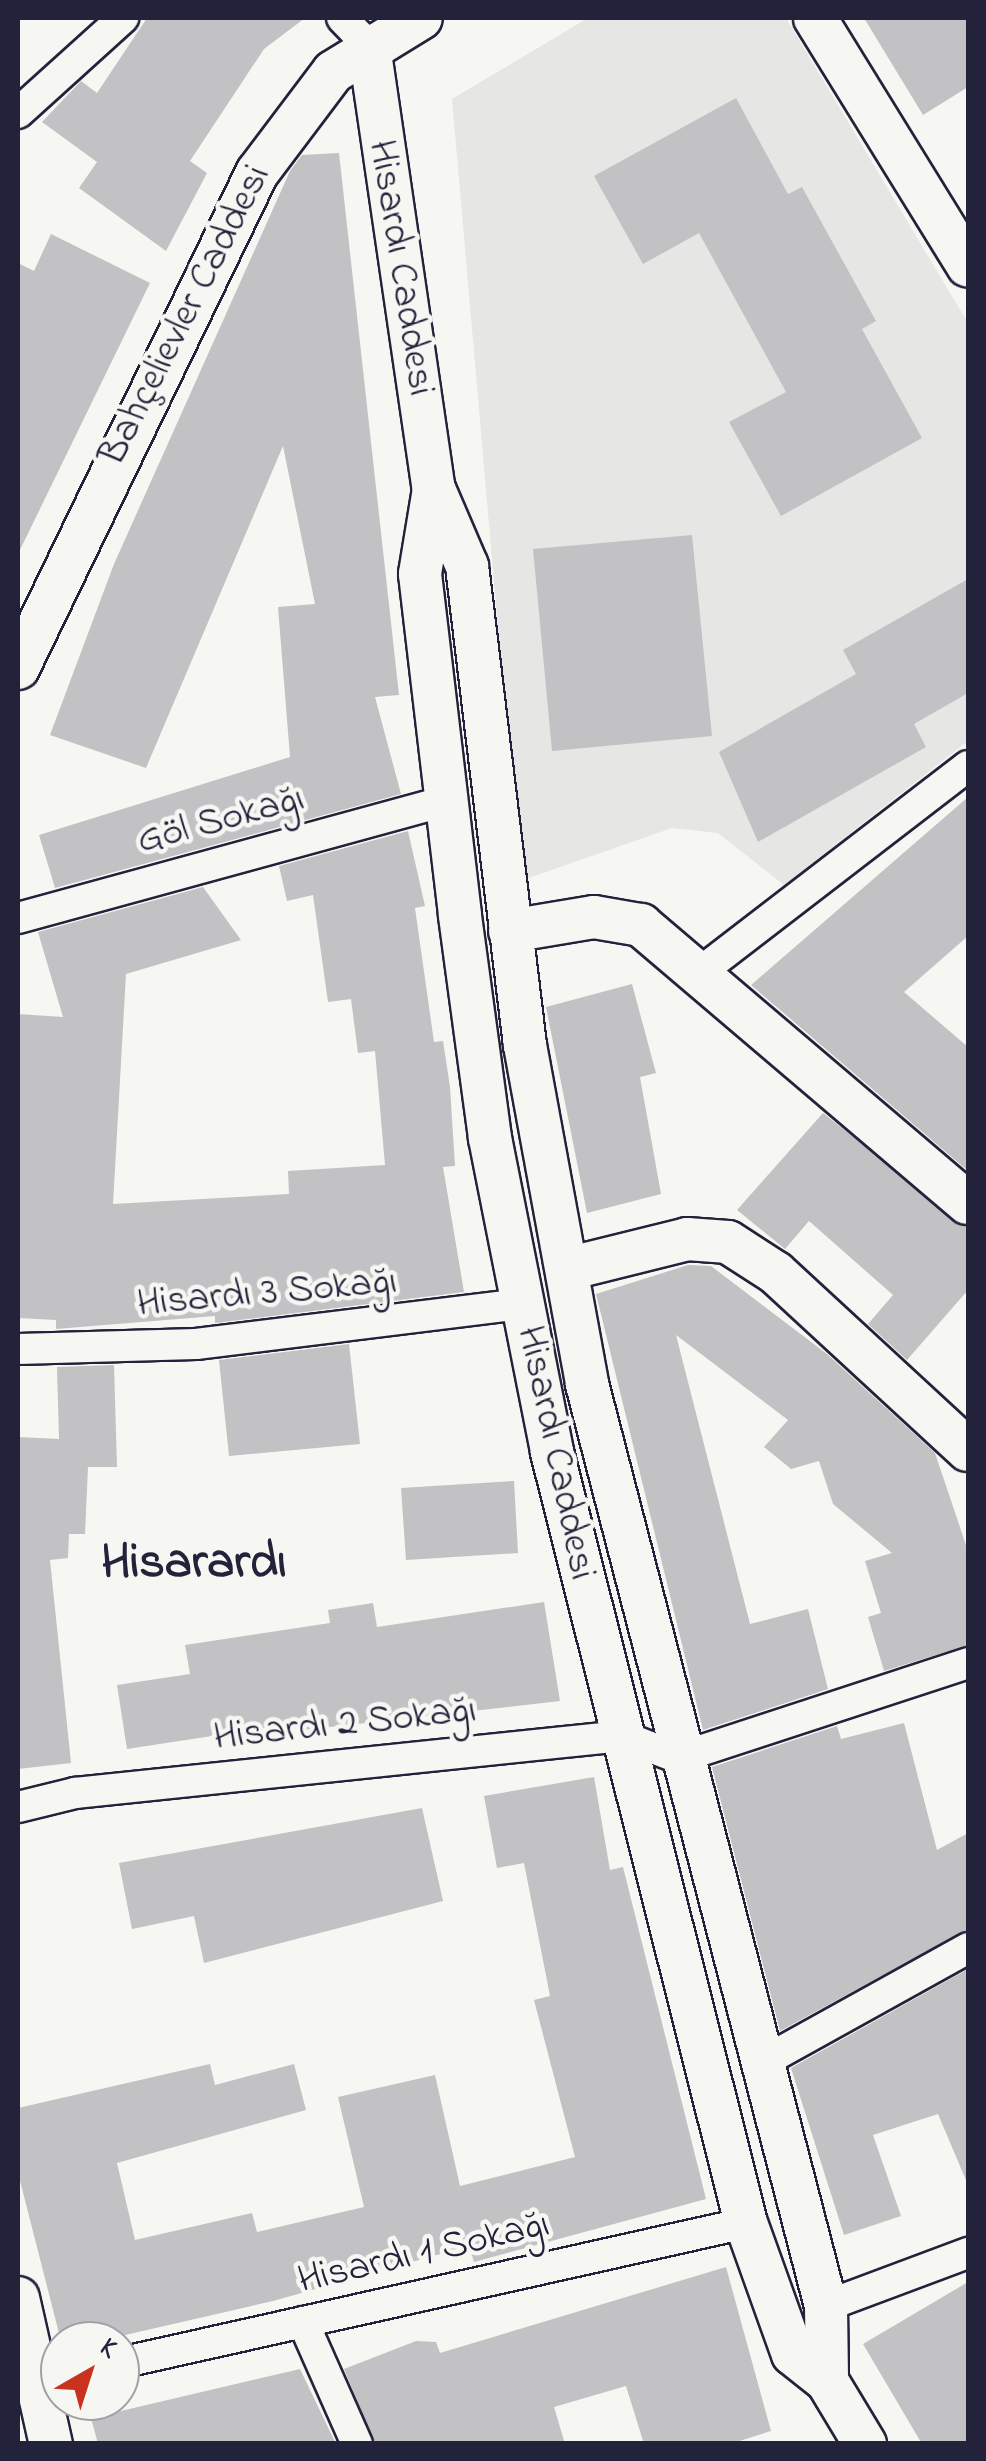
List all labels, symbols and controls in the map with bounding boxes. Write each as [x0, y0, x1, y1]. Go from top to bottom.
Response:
street label: Hisardı Caddesi [356, 137, 444, 399]
street label: Bahçelievler Caddesi [89, 157, 283, 475]
street label: Göl Sokağı [132, 776, 310, 866]
street label: Hisardı 3 Sokağı [135, 1259, 399, 1329]
street label: Hisardı Caddesi [505, 1322, 605, 1584]
district label: Hisarardı [101, 1534, 287, 1594]
street label: Hisardı 2 Sokağı [211, 1687, 479, 1763]
street label: Hisardı 1 Sokağı [293, 2202, 555, 2306]
north arrow [40, 2321, 140, 2421]
text: K [90, 2329, 126, 2369]

